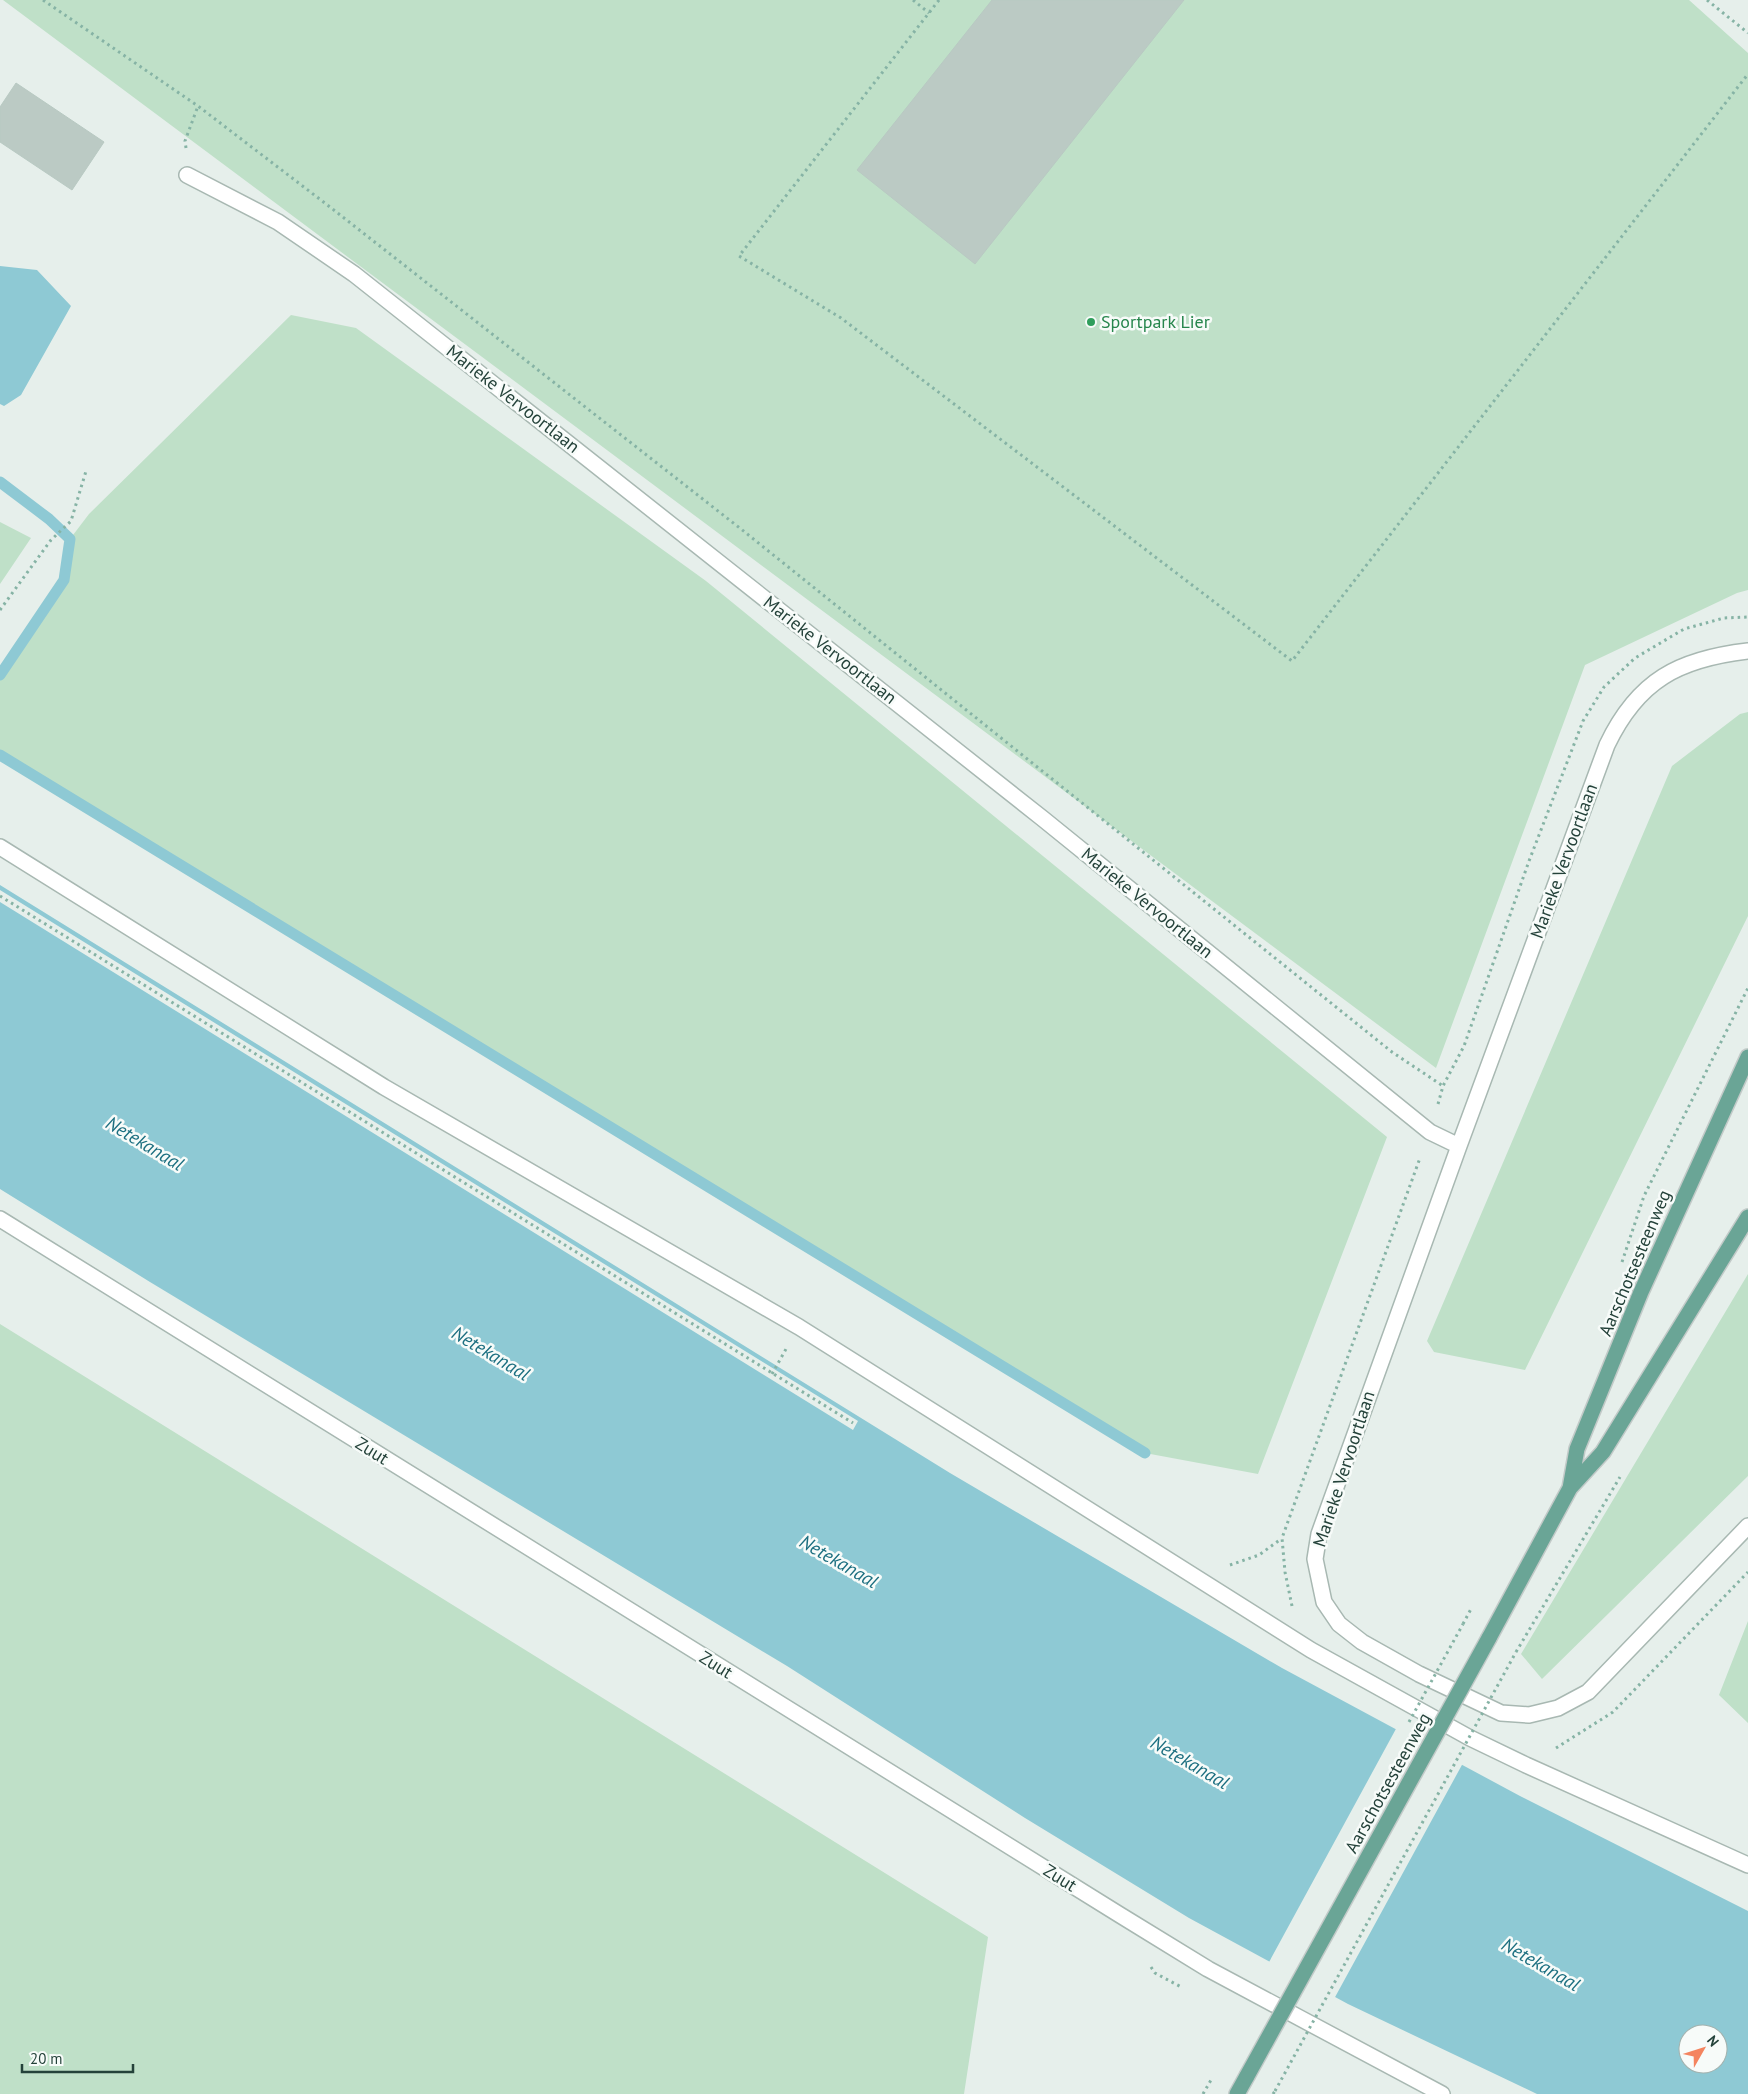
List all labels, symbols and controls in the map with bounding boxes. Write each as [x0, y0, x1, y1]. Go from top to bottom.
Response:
place label: Sportpark Lier [1101, 310, 1210, 333]
marker: Sportpark Lier [1085, 316, 1097, 328]
street label: Marieke Vervoortlaan [442, 339, 585, 458]
street label: Marieke Vervoortlaan [759, 590, 902, 709]
street label: Marieke Vervoortlaan [1525, 780, 1602, 941]
street label: Marieke Vervoortlaan [1077, 842, 1218, 963]
water label: Netekanaal [102, 1110, 188, 1176]
street label: Aarschotsesteenweg [1593, 1186, 1676, 1339]
water label: Netekanaal [448, 1320, 534, 1386]
street label: Marieke Vervoortlaan [1307, 1388, 1380, 1550]
street label: Zuut [351, 1432, 393, 1470]
water label: Netekanaal [795, 1529, 883, 1593]
street label: Zuut [695, 1646, 737, 1684]
street label: Aarschotsesteenweg [1340, 1709, 1436, 1857]
water label: Netekanaal [1146, 1730, 1234, 1794]
street label: Zuut [1039, 1859, 1081, 1897]
water label: Netekanaal [1497, 1932, 1585, 1996]
north arrow [1678, 2024, 1728, 2074]
text: N [1703, 2032, 1723, 2050]
scale bar [22, 2042, 134, 2074]
text: 20 m [30, 2049, 63, 2068]

